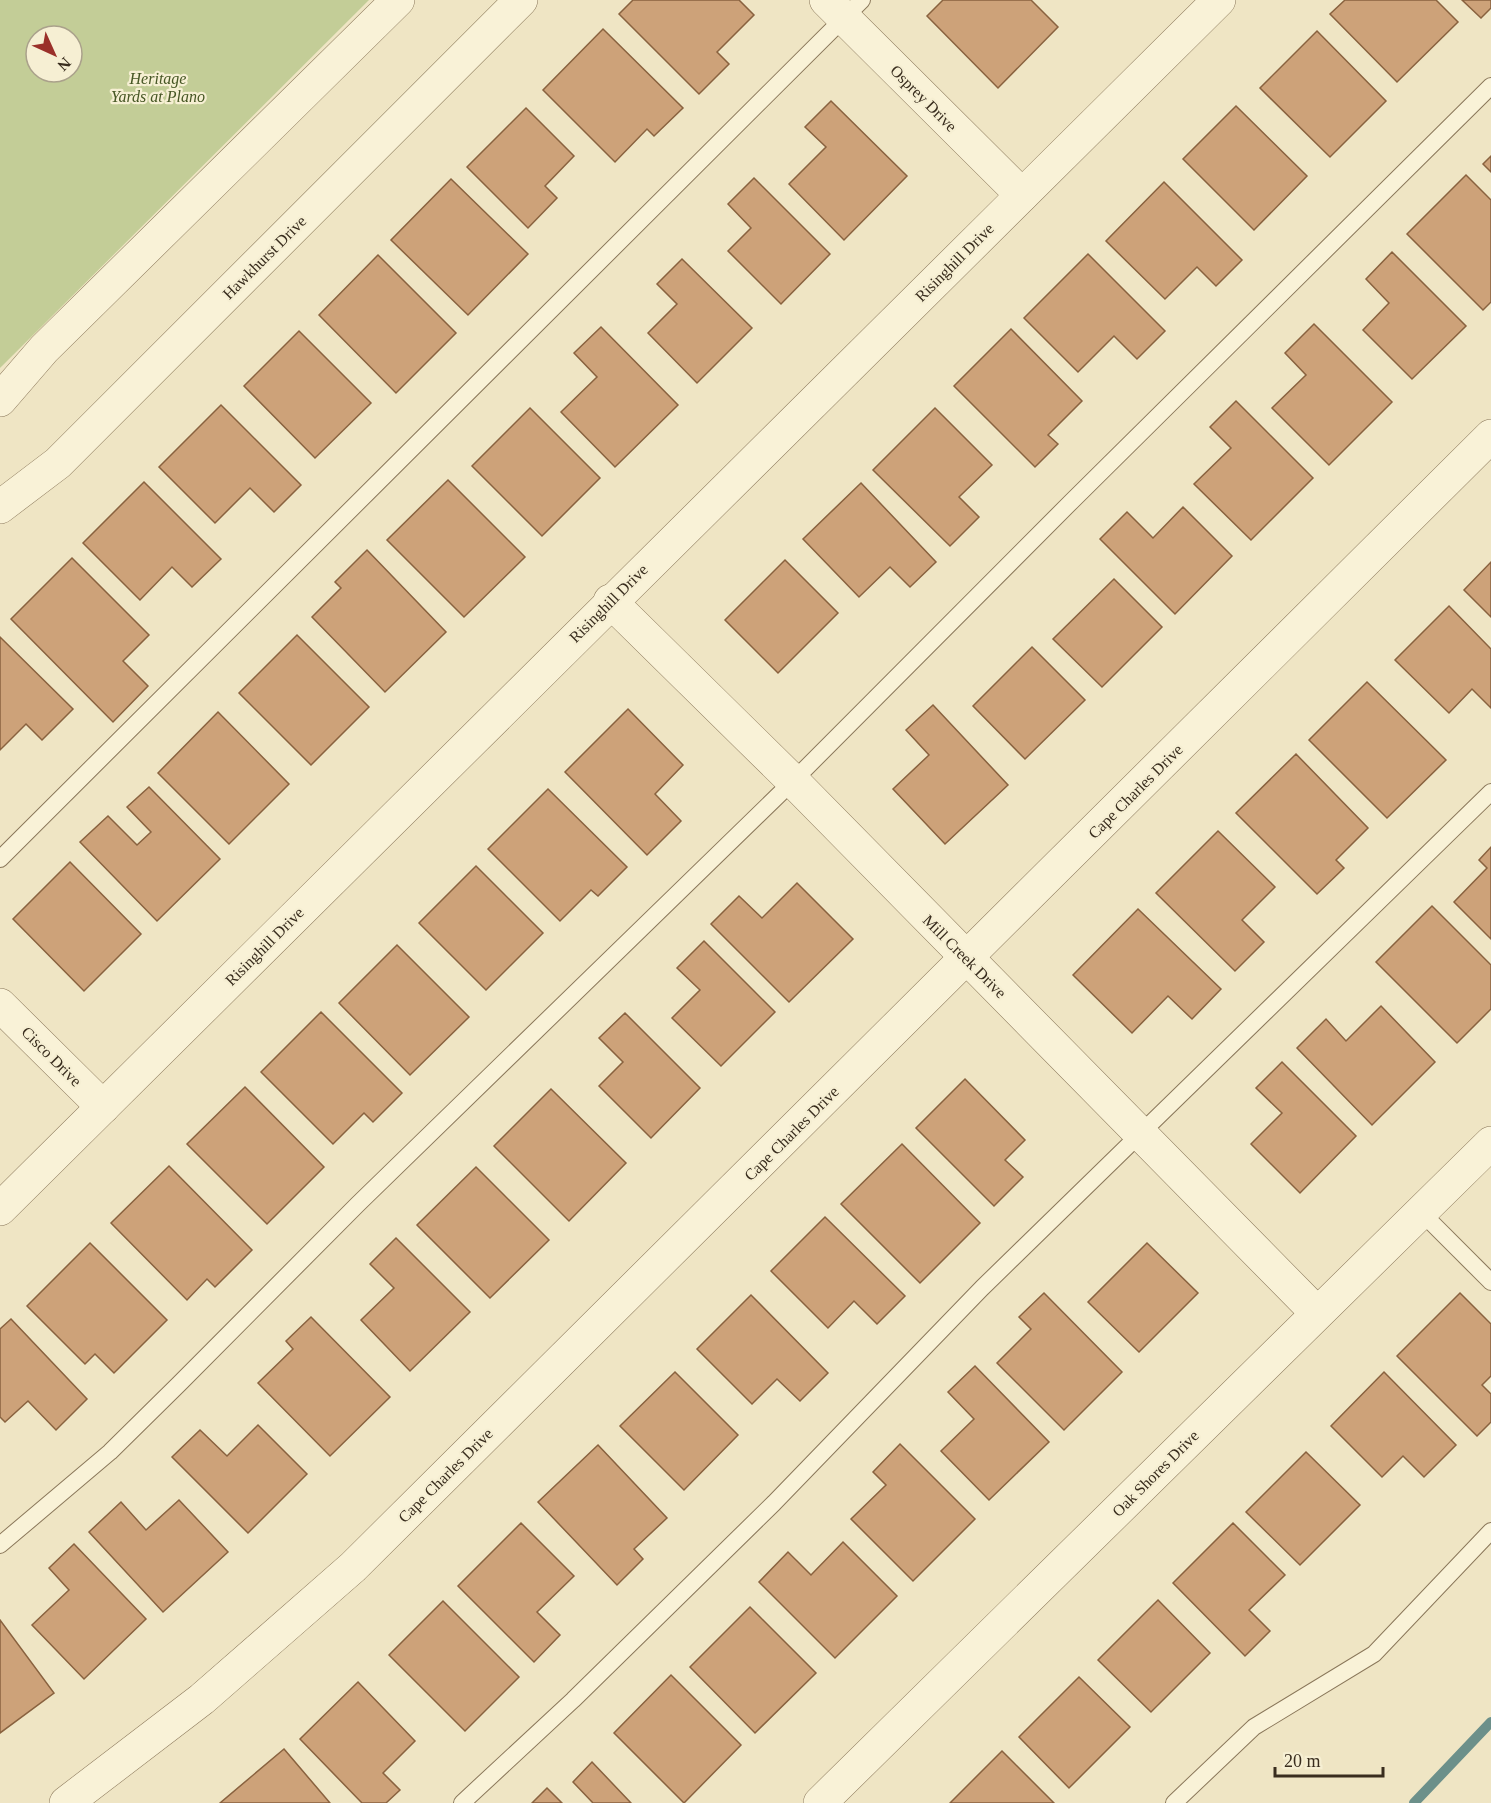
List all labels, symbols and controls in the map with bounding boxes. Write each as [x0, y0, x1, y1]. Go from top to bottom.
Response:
north arrow [24, 24, 84, 84]
text: N [54, 54, 74, 75]
street label: Osprey Drive [886, 62, 960, 136]
park label: Heritage Yards at Plano [111, 70, 205, 105]
street label: Hawkhurst Drive [219, 212, 309, 302]
street label: Risinghill Drive [912, 220, 998, 306]
street label: Risinghill Drive [566, 561, 652, 647]
street label: Cape Charles Drive [1085, 741, 1187, 843]
street label: Risinghill Drive [222, 904, 308, 990]
street label: Mill Creek Drive [920, 911, 1010, 1001]
street label: Cisco Drive [18, 1023, 85, 1090]
street label: Cape Charles Drive [741, 1083, 843, 1185]
street label: Cape Charles Drive [395, 1425, 497, 1527]
street label: Oak Shores Drive [1109, 1427, 1202, 1520]
scale bar [1275, 1740, 1383, 1778]
text: 20 m [1284, 1751, 1321, 1771]

